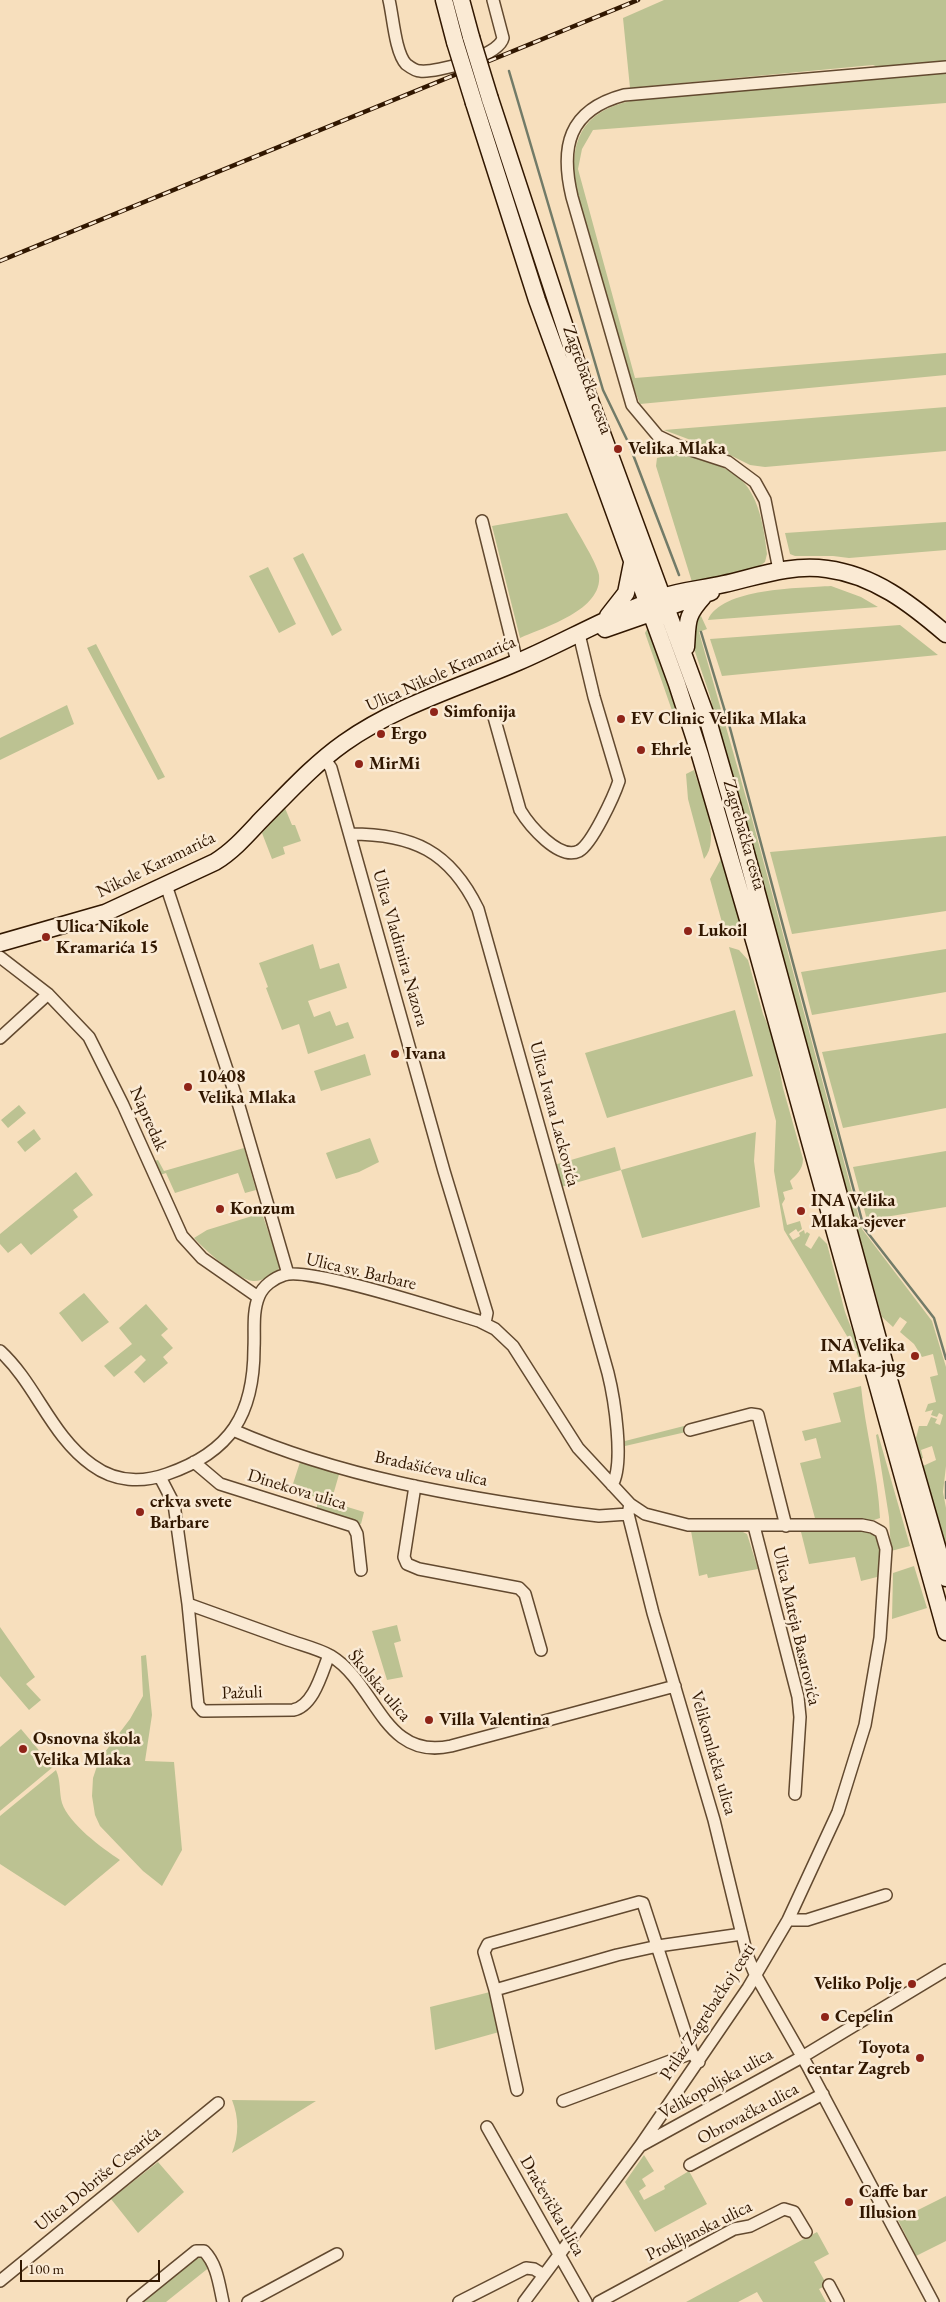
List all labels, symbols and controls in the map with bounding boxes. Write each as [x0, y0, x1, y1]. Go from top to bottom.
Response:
street label: Zagrebačka cesta [557, 323, 617, 437]
place label: Velika Mlaka [628, 438, 726, 460]
marker: Velika Mlaka [612, 443, 624, 455]
street label: Ulica Nikole Kramarića [363, 631, 519, 717]
place label: Simfonija [444, 701, 516, 723]
marker: Simfonija [428, 706, 440, 718]
place label: EV Clinic Velika Mlaka [631, 708, 806, 730]
marker: EV Clinic Velika Mlaka [615, 713, 627, 725]
place label: Ergo [391, 723, 427, 745]
marker: Ergo [375, 728, 387, 740]
place label: Ehrle [651, 739, 691, 761]
marker: Ehrle [635, 744, 647, 756]
place label: MirMi [369, 753, 420, 775]
marker: MirMi [353, 758, 365, 770]
street label: Zagrebačka cesta [718, 777, 770, 893]
street label: Nikole Karamarića [93, 827, 219, 903]
street label: Ulica Vladimira Nazora [367, 867, 433, 1029]
place label: Ulica Nikole Kramarića 15 [56, 916, 159, 959]
place label: Lukoil [698, 920, 747, 942]
marker: Lukoil [682, 925, 694, 937]
marker: Ulica Nikole Kramarića 15 [40, 931, 52, 943]
street label: Ulica Ivana Lackovića [524, 1039, 584, 1189]
place label: Ivana [405, 1043, 446, 1065]
marker: Ivana [389, 1048, 401, 1060]
place label: 10408 Velika Mlaka [198, 1066, 296, 1108]
marker: 10408 Velika Mlaka [182, 1081, 194, 1093]
street label: Napredak [124, 1083, 172, 1155]
place label: INA Velika Mlaka-sjever [811, 1190, 906, 1232]
place label: Konzum [230, 1198, 295, 1220]
marker: Konzum [214, 1203, 226, 1215]
marker: INA Velika Mlaka-sjever [795, 1205, 807, 1217]
street label: Ulica sv. Barbare [304, 1249, 418, 1295]
place label: INA Velika Mlaka-jug [821, 1335, 905, 1378]
marker: INA Velika Mlaka-jug [909, 1350, 921, 1362]
street label: Bradašićeva ulica [372, 1446, 490, 1492]
street label: Dinekova ulica [245, 1465, 349, 1515]
place label: crkva svete Barbare [150, 1491, 232, 1534]
marker: crkva svete Barbare [134, 1506, 146, 1518]
street label: Ulica Mateja Basarovića [767, 1544, 825, 1708]
street label: Školska ulica [343, 1646, 415, 1726]
street label: Pažuli [221, 1681, 263, 1705]
street label: Velikomlačka ulica [685, 1689, 741, 1817]
place label: Villa Valentina [439, 1709, 550, 1731]
marker: Villa Valentina [423, 1714, 435, 1726]
place label: Osnovna škola Velika Mlaka [33, 1728, 141, 1770]
marker: Osnovna škola Velika Mlaka [17, 1743, 29, 1755]
street label: Prilaz Zagrebačkoj cesti [656, 1939, 760, 2085]
place label: Veliko Polje [814, 1973, 902, 1995]
marker: Veliko Polje [906, 1978, 918, 1990]
place label: Cepelin [835, 2006, 893, 2028]
marker: Cepelin [819, 2011, 831, 2023]
place label: Toyota centar Zagreb [807, 2037, 910, 2080]
street label: Velikopoljska ulica [655, 2044, 777, 2124]
marker: Toyota centar Zagreb [914, 2052, 926, 2064]
street label: Obrovačka ulica [694, 2078, 802, 2150]
street label: Ulica Dobriše Cesarića [31, 2122, 165, 2236]
street label: Dračevička ulica [515, 2152, 589, 2260]
place label: Caffe bar Illusion [859, 2181, 928, 2224]
street label: Prokljanska ulica [642, 2196, 756, 2266]
marker: Caffe bar Illusion [843, 2196, 855, 2208]
scale bar [22, 2250, 162, 2282]
text: 100 m [28, 2259, 64, 2278]

